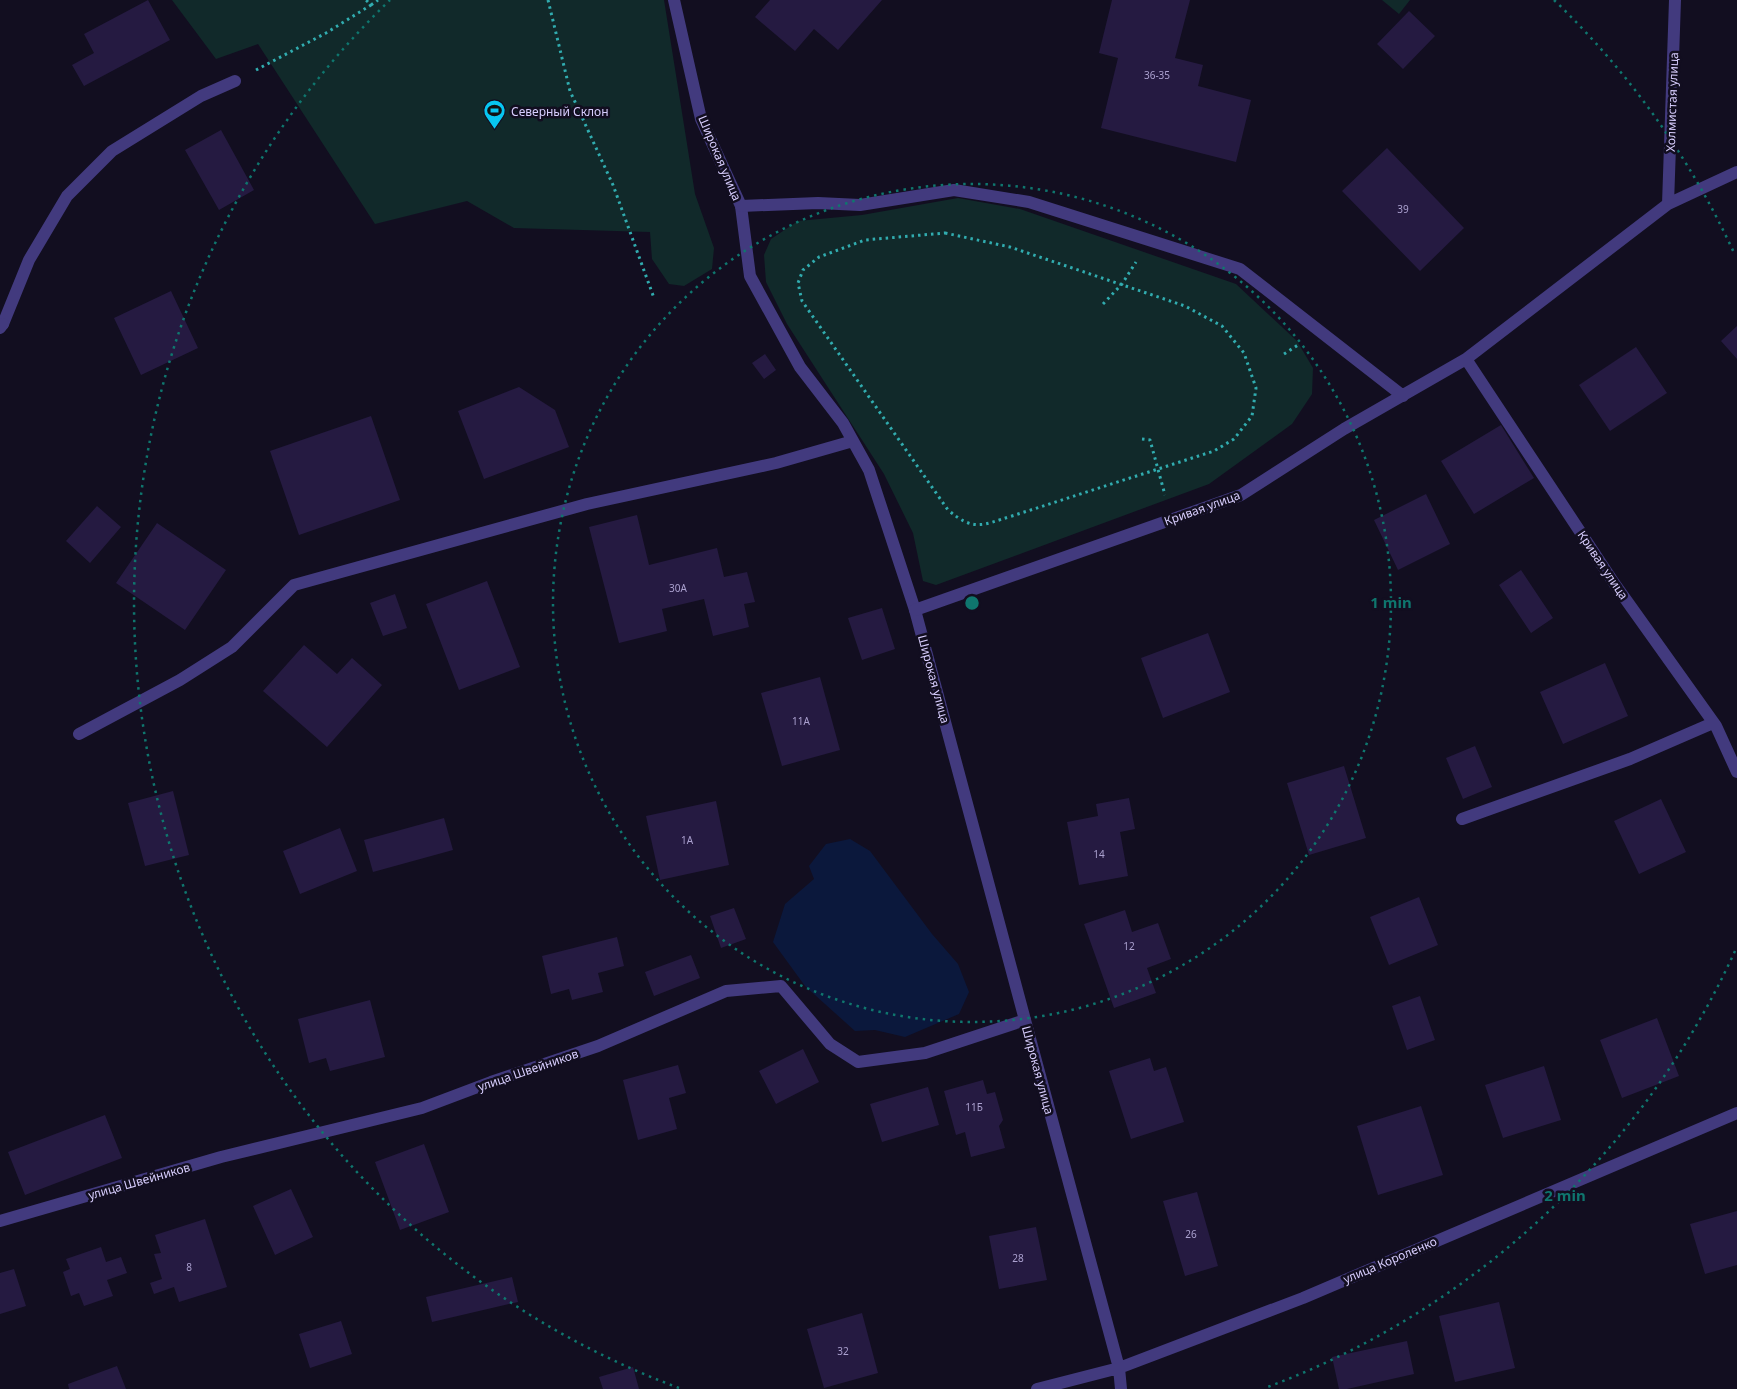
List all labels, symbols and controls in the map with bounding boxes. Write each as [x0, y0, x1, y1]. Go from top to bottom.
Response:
street label: Холмистая улица [1662, 52, 1682, 152]
house number: 36-35 [1144, 68, 1170, 82]
sports icon: Северный Склон [483, 99, 507, 130]
place label: Северный Склон [511, 103, 609, 120]
street label: Широкая улица [694, 113, 746, 203]
house number: 39 [1397, 202, 1409, 216]
street label: Кривая улица [1162, 486, 1242, 530]
street label: Кривая улица [1574, 527, 1632, 603]
house number: 30А [669, 581, 688, 595]
text: 1 min [1370, 592, 1412, 612]
centre of rings [963, 594, 981, 612]
street label: Широкая улица [914, 633, 954, 725]
house number: 11А [792, 714, 811, 728]
house number: 1А [681, 833, 694, 847]
house number: 14 [1093, 847, 1105, 861]
house number: 12 [1123, 939, 1135, 953]
street label: Широкая улица [1018, 1024, 1058, 1116]
street label: улица Швейников [475, 1045, 581, 1095]
house number: 11Б [965, 1100, 983, 1114]
street label: улица Швейников [86, 1158, 192, 1204]
text: 2 min [1544, 1185, 1586, 1205]
house number: 26 [1185, 1227, 1197, 1241]
street label: улица Короленко [1341, 1233, 1439, 1287]
house number: 28 [1012, 1251, 1024, 1265]
house number: 8 [186, 1260, 192, 1274]
house number: 32 [837, 1344, 849, 1358]

